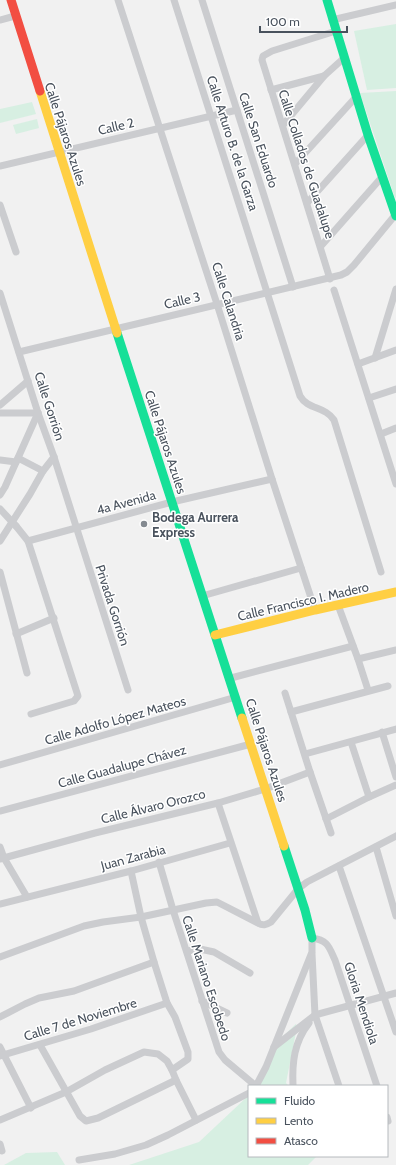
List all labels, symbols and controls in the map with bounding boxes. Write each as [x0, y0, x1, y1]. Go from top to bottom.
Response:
scale bar [260, 8, 347, 34]
text: 100 m [266, 14, 300, 29]
street label: Calle Arturo B. de la Garza [204, 73, 263, 213]
street label: Calle Pájaros Azules [41, 80, 90, 189]
street label: Calle Collados de Guadalupe [275, 88, 339, 241]
street label: Calle San Eduardo [236, 90, 282, 190]
street label: Calle 2 [96, 114, 136, 138]
street label: Calle Calandria [209, 260, 249, 343]
street label: Calle 3 [162, 288, 202, 312]
street label: Calle Gorrión [31, 370, 69, 442]
street label: Calle Pájaros Azules [141, 388, 190, 497]
street label: 4a Avenida [95, 486, 158, 518]
place label: Bodega Aurrera Express [152, 509, 239, 540]
marker: Bodega Aurrera Express [139, 519, 149, 529]
street label: Privada Gorrión [92, 562, 134, 648]
street label: Calle Francisco I. Madero [236, 578, 370, 624]
street label: Calle Adolfo López Mateos [43, 692, 188, 748]
street label: Calle Pájaros Azules [242, 696, 291, 805]
street label: Calle Guadalupe Chávez [56, 741, 188, 791]
street label: Calle Álvaro Orozco [99, 784, 207, 827]
street label: Juan Zarabia [98, 841, 168, 874]
street label: Calle Mariano Escobedo [179, 913, 235, 1043]
street label: Gloria Mendiola [341, 960, 383, 1047]
street label: Calle 7 de Noviembre [22, 994, 139, 1044]
legend [248, 1085, 388, 1157]
text: Fluido [284, 1093, 316, 1108]
text: Lento [284, 1113, 314, 1128]
text: Atasco [284, 1133, 318, 1148]

